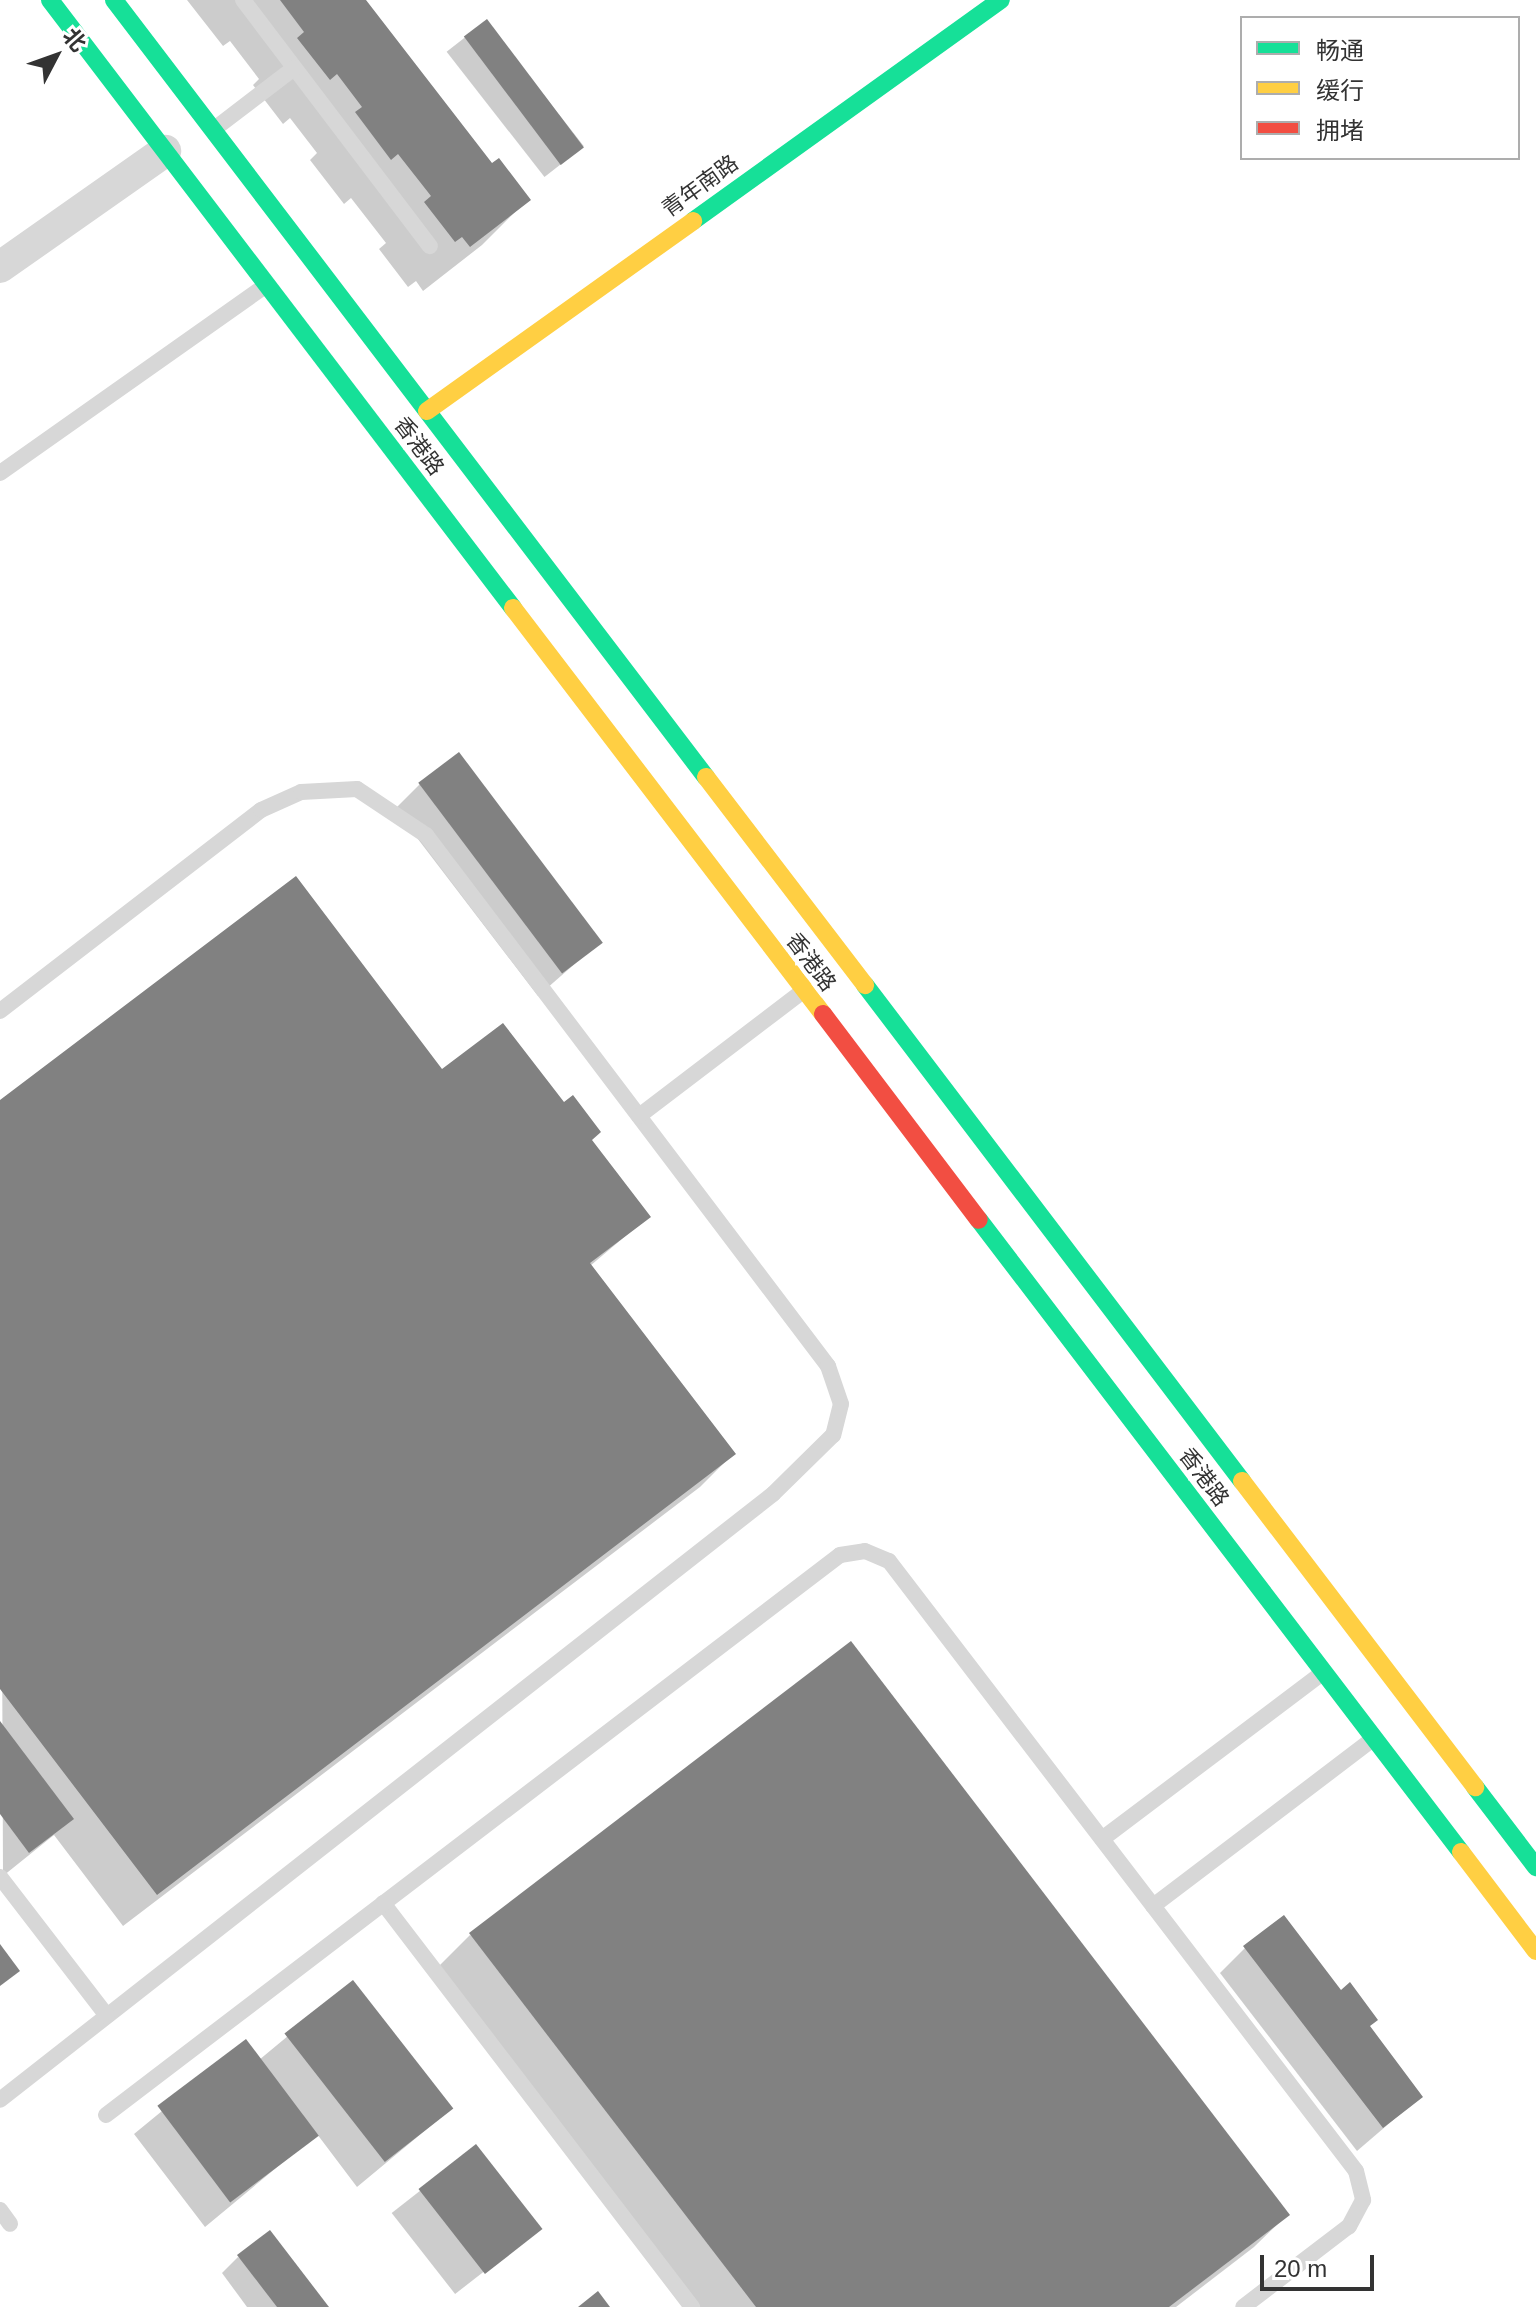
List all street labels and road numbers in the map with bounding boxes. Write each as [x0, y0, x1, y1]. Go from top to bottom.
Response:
street label: 青年南路 [657, 149, 743, 223]
street label: 香港路 [389, 412, 449, 480]
street label: 香港路 [781, 928, 841, 996]
street label: 香港路 [1174, 1443, 1234, 1511]

